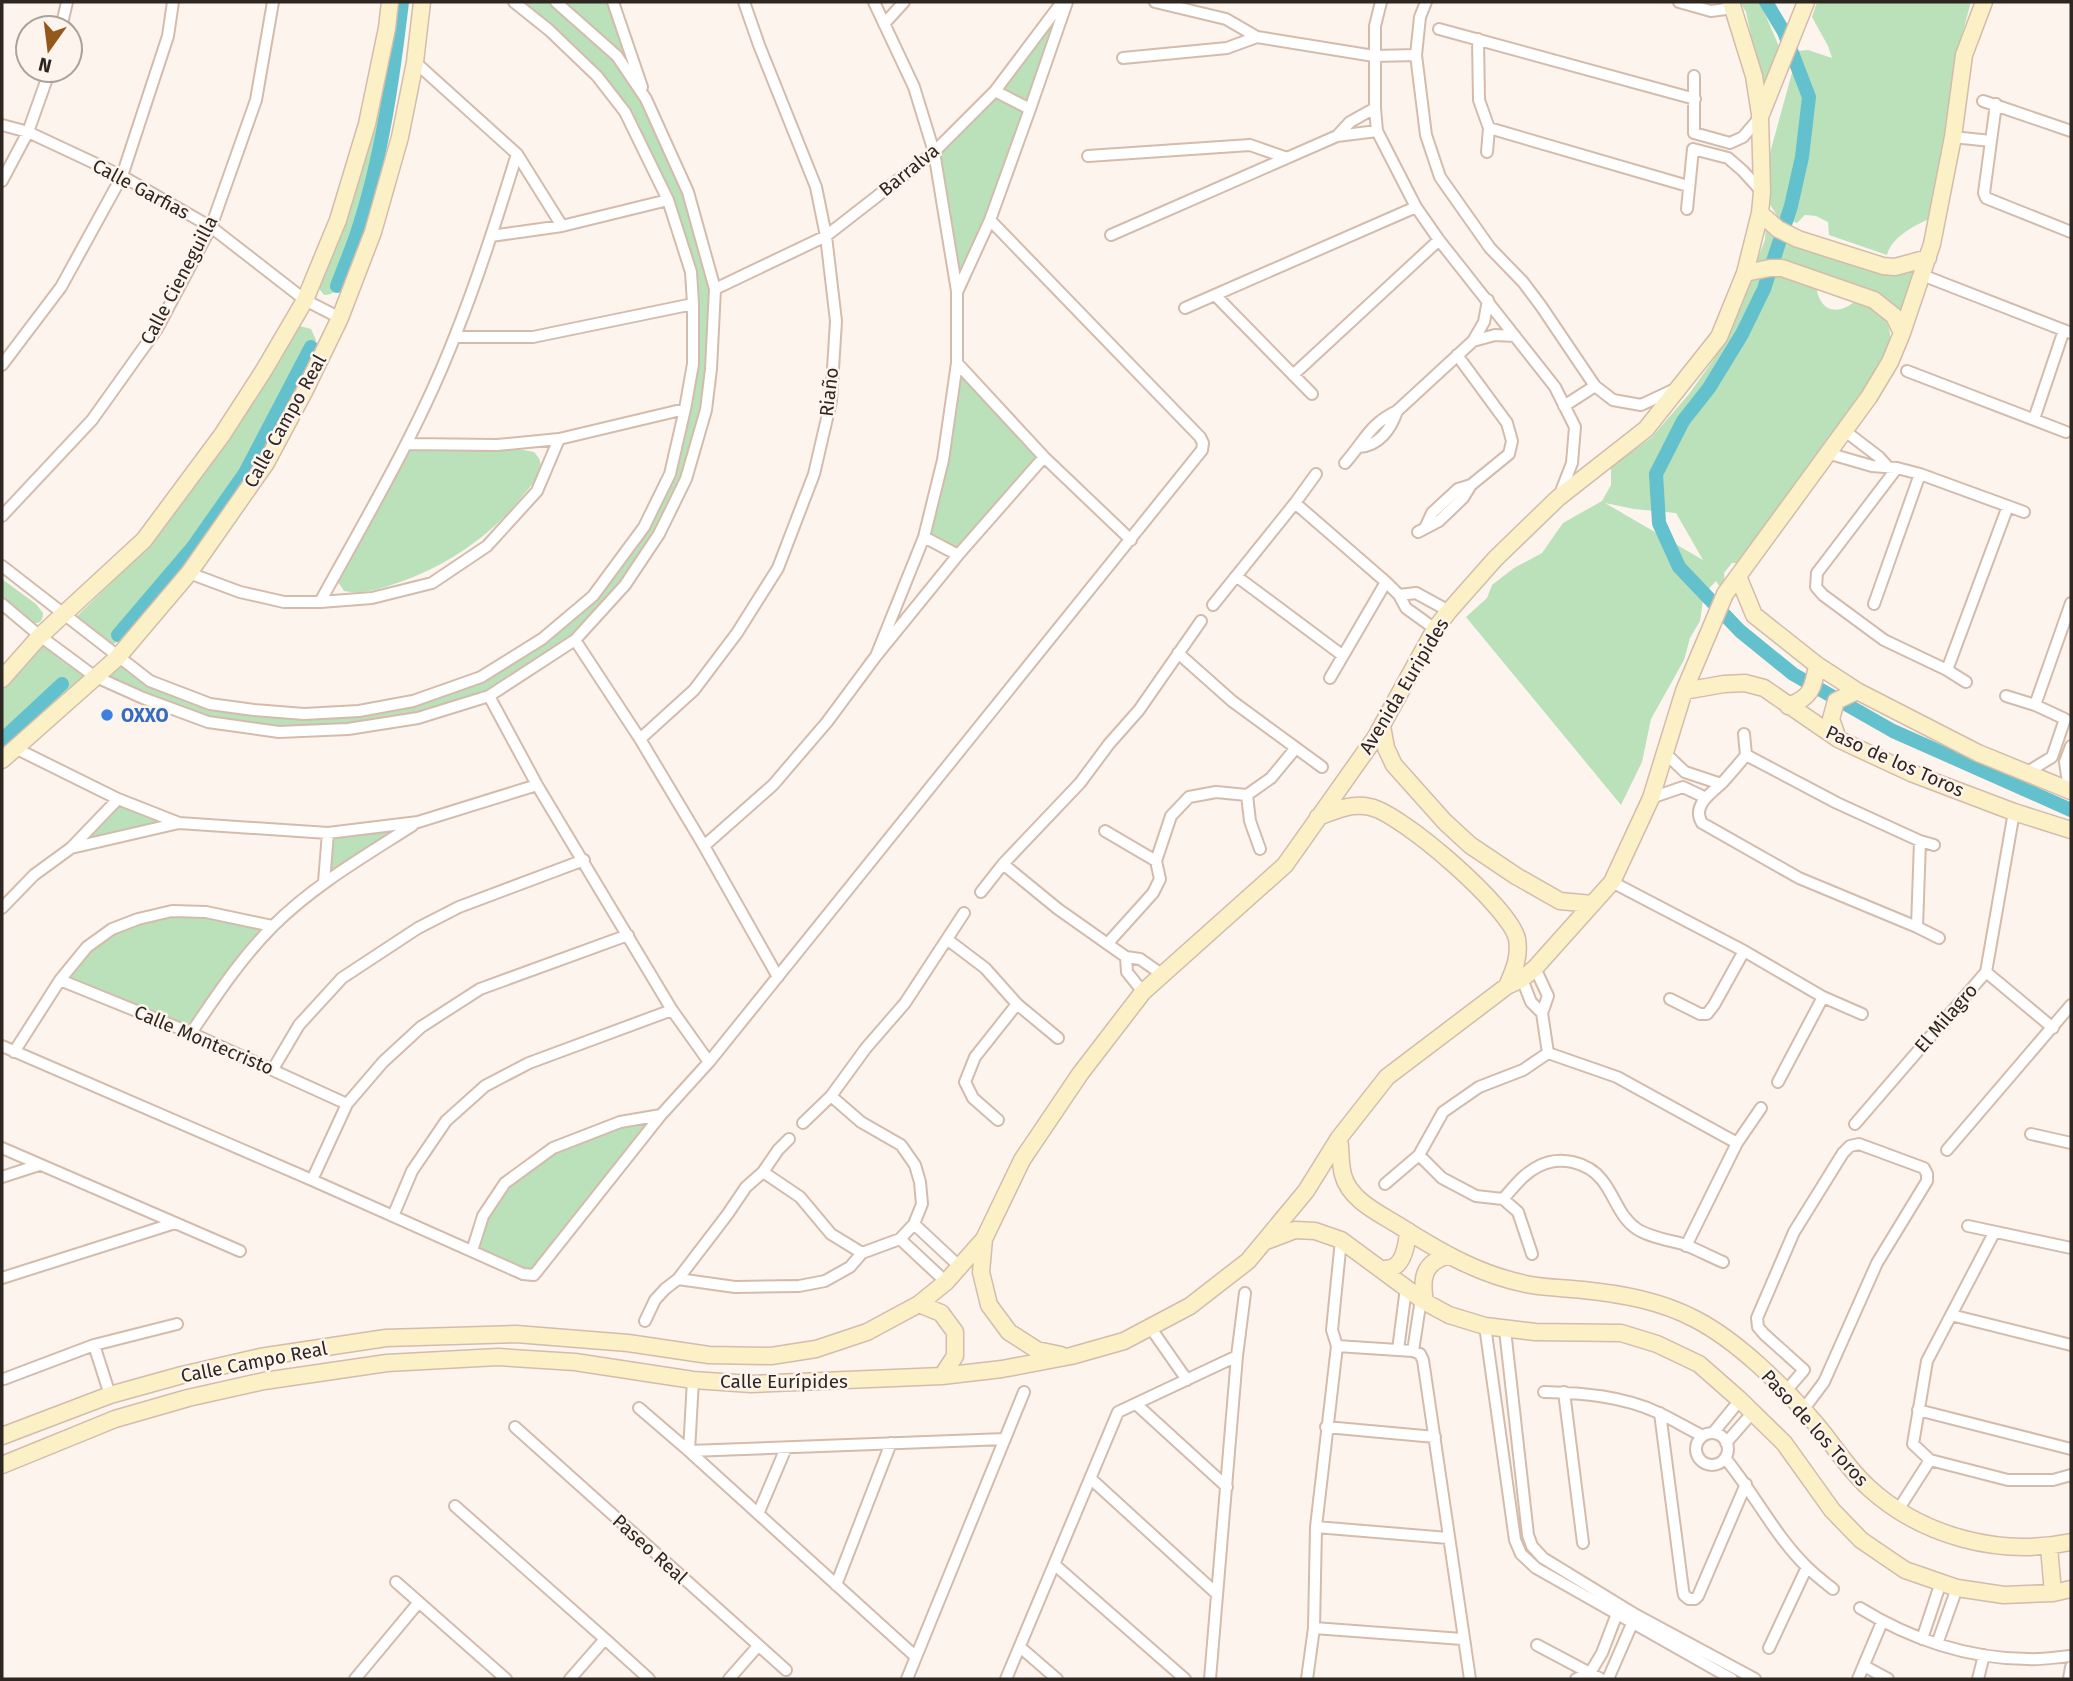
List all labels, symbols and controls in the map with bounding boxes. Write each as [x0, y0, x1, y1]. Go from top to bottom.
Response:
north arrow [14, 14, 84, 84]
text: N [36, 52, 54, 78]
street label: Barralva [874, 139, 944, 201]
street label: Calle Garfias [89, 154, 194, 224]
street label: Calle Cieneguilla [135, 212, 223, 348]
street label: Calle Campo Real [239, 350, 331, 492]
street label: Riaño [815, 366, 843, 418]
street label: Avenida Euripides [1354, 614, 1454, 758]
place label: OXXO [121, 704, 169, 727]
marker: OXXO [99, 707, 115, 723]
street label: Paso de los Toros [1822, 720, 1968, 802]
street label: El Milagro [1910, 979, 1982, 1057]
street label: Calle Montecristo [131, 1000, 277, 1080]
street label: Calle Campo Real [179, 1336, 330, 1387]
street label: Paso de los Toros [1757, 1365, 1873, 1491]
street label: Calle Eurípides [720, 1370, 848, 1393]
street label: Paseo Real [608, 1509, 692, 1589]

